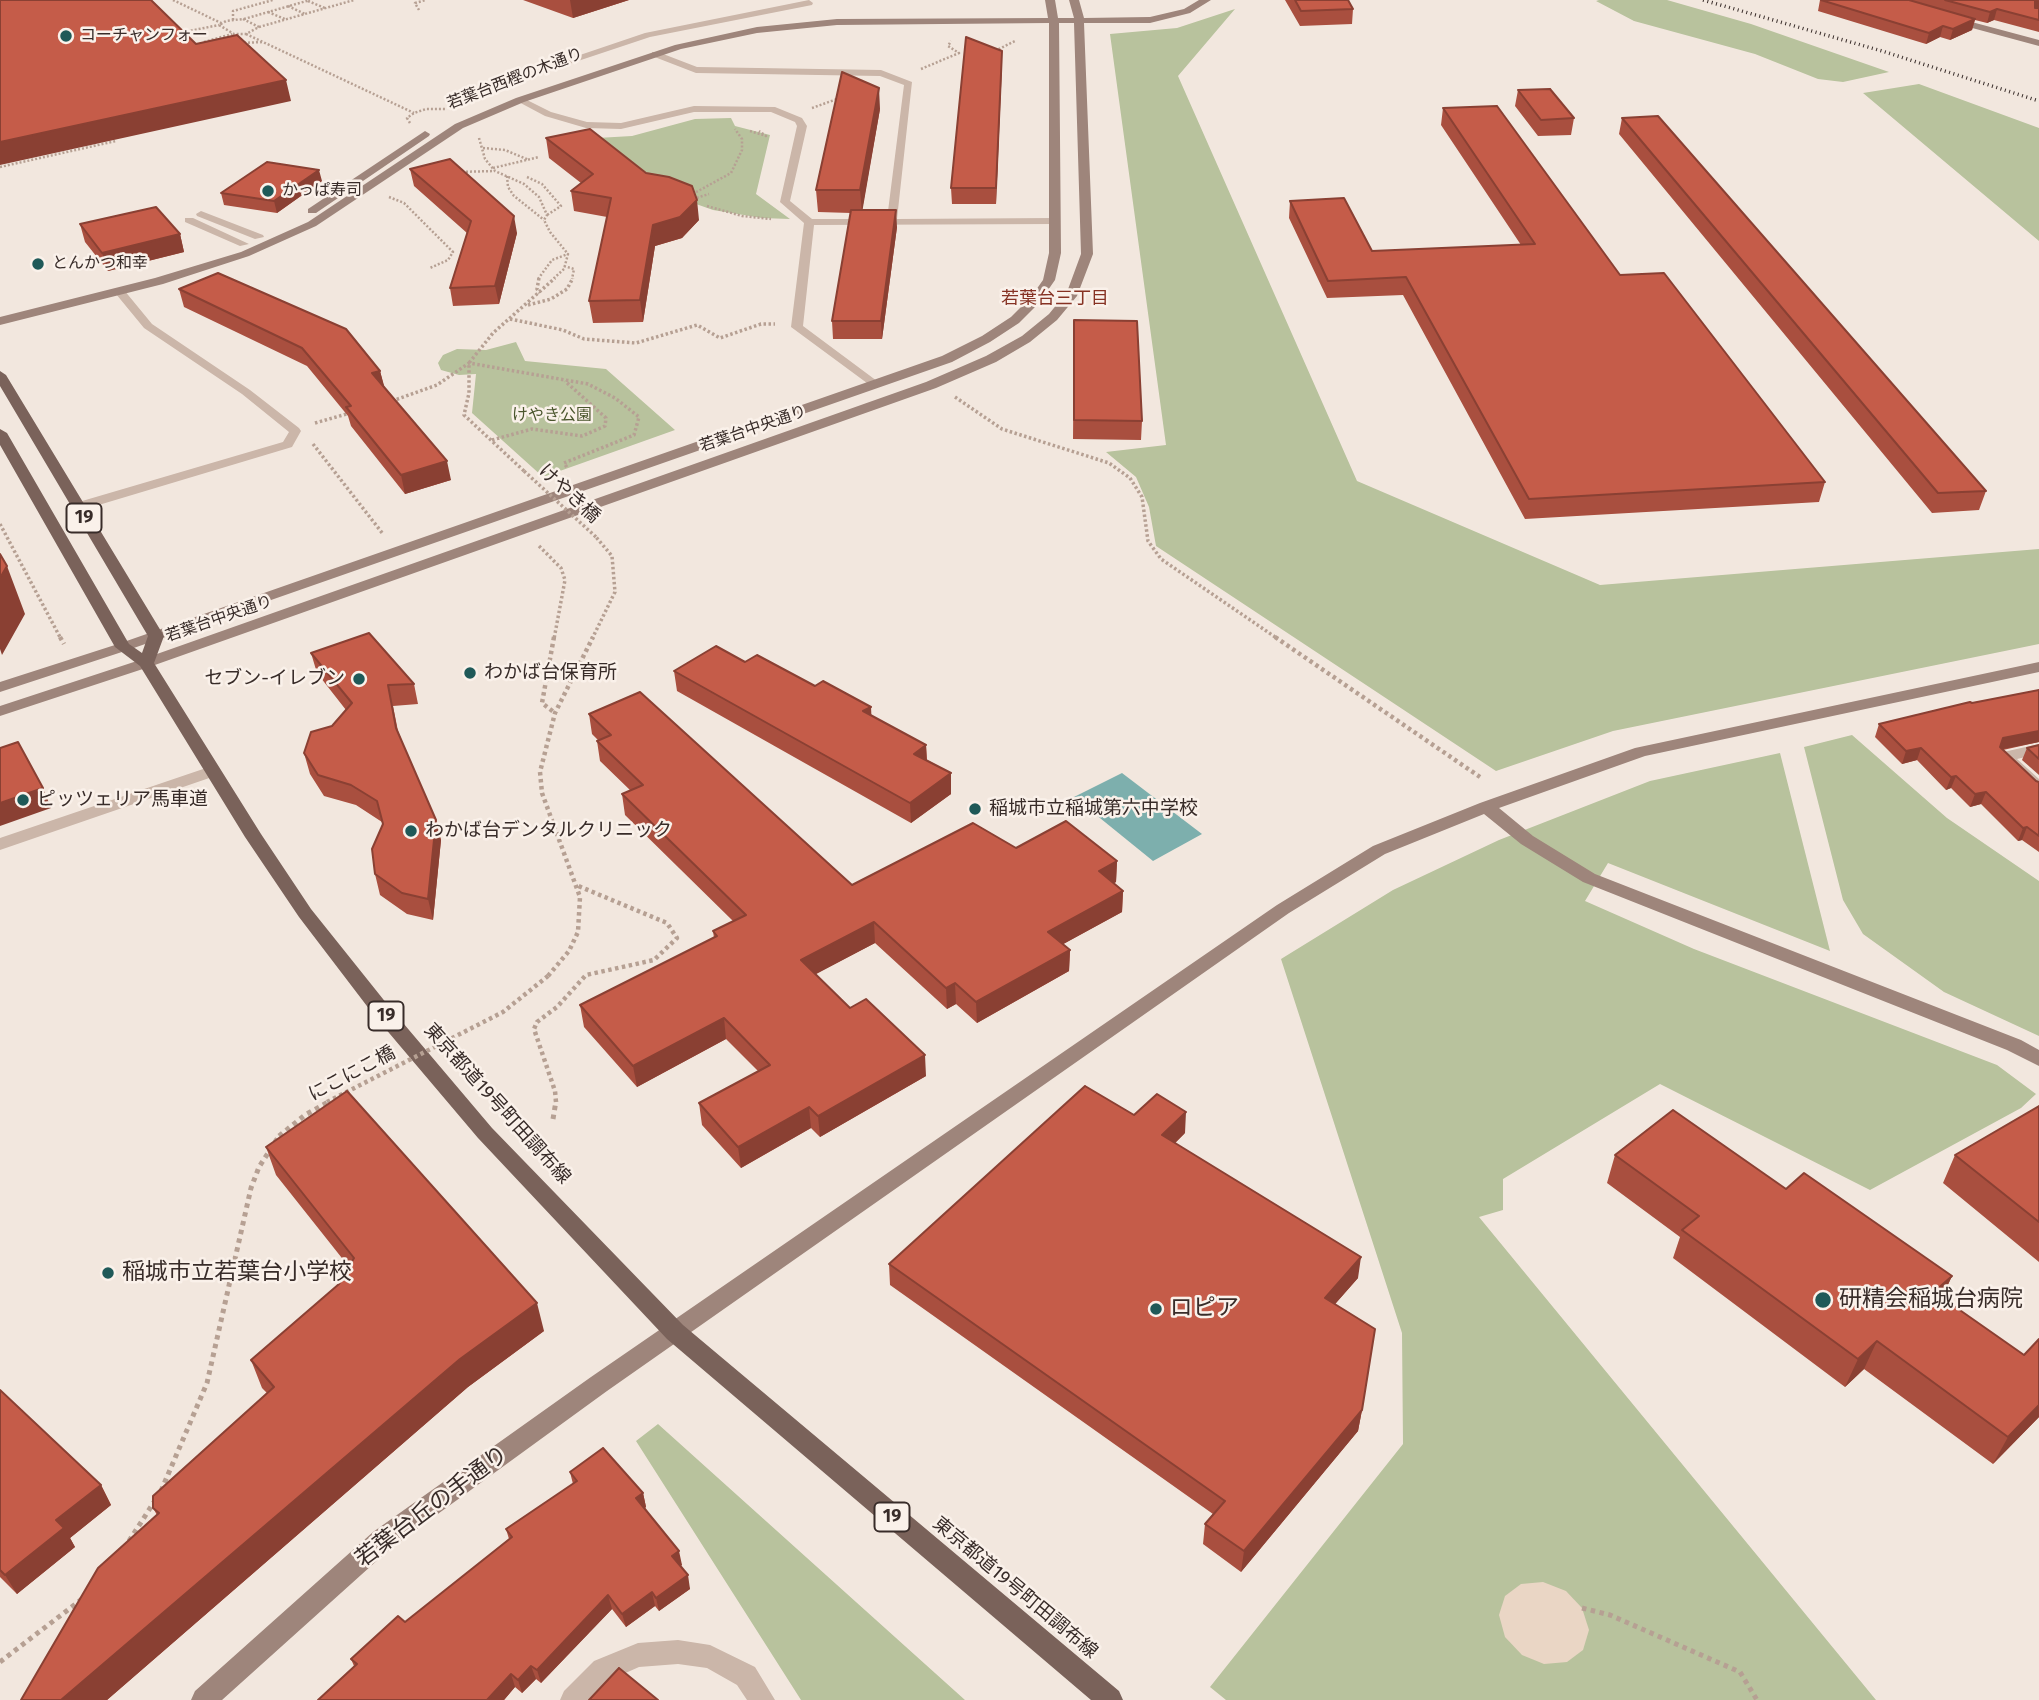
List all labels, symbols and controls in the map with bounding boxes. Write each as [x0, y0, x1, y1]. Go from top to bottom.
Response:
place label: コーチャンフォー [80, 26, 208, 46]
marker: コーチャンフォー [58, 28, 74, 44]
street label: 若葉台西樫の木通り [444, 44, 586, 114]
place label: かっぱ寿司 [282, 181, 362, 201]
marker: かっぱ寿司 [260, 183, 276, 199]
place label: とんかつ和幸 [52, 254, 148, 274]
marker: とんかつ和幸 [30, 256, 46, 272]
district label: 若葉台三丁目 [1001, 288, 1109, 310]
street label: 若葉台中央通り [697, 402, 809, 456]
park label: けやき公園 [512, 406, 592, 426]
street label: けやき橋 [533, 460, 605, 528]
road number: 19 [66, 504, 102, 532]
street label: 若葉台中央通り [163, 592, 275, 646]
place label: わかば台保育所 [484, 662, 617, 684]
marker: わかば台保育所 [462, 665, 478, 681]
place label: セブン-イレブン [204, 668, 345, 690]
marker: セブン-イレブン [351, 671, 367, 687]
place label: ピッツェリア馬車道 [37, 789, 208, 811]
marker: ピッツェリア馬車道 [15, 792, 31, 808]
place label: 稲城市立稲城第六中学校 [989, 798, 1198, 820]
marker: 稲城市立稲城第六中学校 [967, 801, 983, 817]
place label: わかば台デンタルクリニック [425, 820, 672, 842]
marker: わかば台デンタルクリニック [403, 823, 419, 839]
road number: 19 [368, 1001, 404, 1030]
street label: 東京都道19号町田調布線 [419, 1019, 575, 1189]
street label: にこにこ橋 [305, 1042, 399, 1106]
place label: 稲城市立若葉台小学校 [122, 1259, 352, 1287]
marker: 稲城市立若葉台小学校 [100, 1265, 116, 1281]
place label: 研精会稲城台病院 [1839, 1286, 2023, 1314]
marker: 研精会稲城台病院 [1813, 1290, 1833, 1310]
place label: ロピア [1170, 1295, 1239, 1323]
marker: ロピア [1148, 1301, 1164, 1317]
street label: 若葉台丘の手通り [350, 1441, 514, 1573]
road number: 19 [874, 1502, 910, 1532]
street label: 東京都道19号町田調布線 [928, 1512, 1102, 1664]

